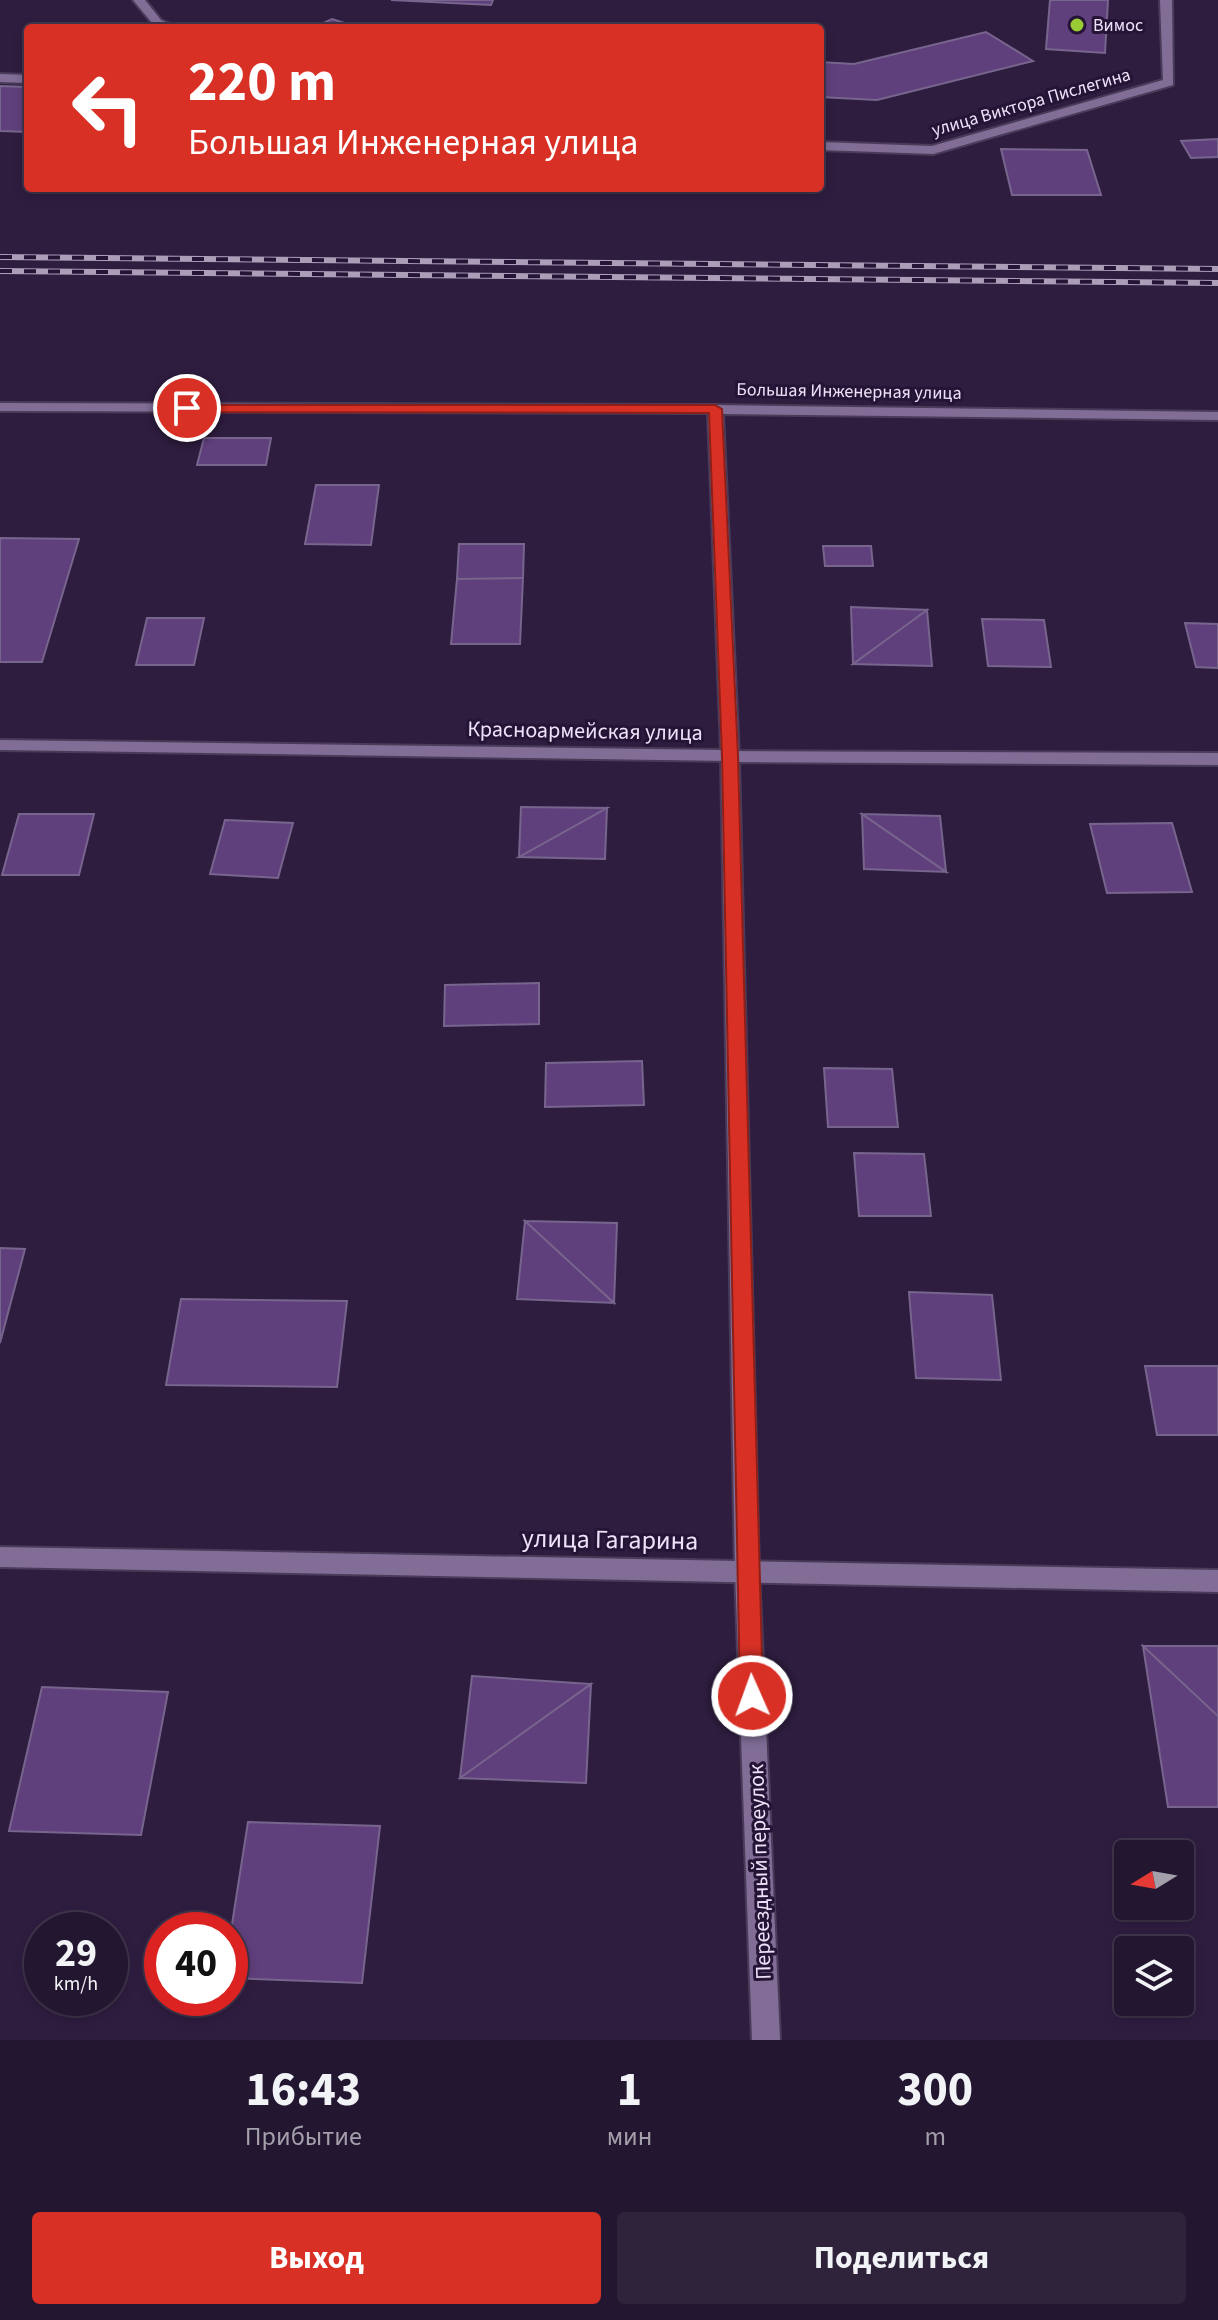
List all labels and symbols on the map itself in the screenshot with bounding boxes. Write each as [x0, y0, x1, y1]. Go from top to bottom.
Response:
place label: Вимос [1093, 13, 1143, 38]
marker: Вимос [1068, 16, 1086, 34]
street label: улица Виктора Пислегина [929, 62, 1133, 143]
pin [153, 374, 221, 442]
street label: Большая Инженерная улица [736, 377, 962, 406]
street label: Красноармейская улица [467, 713, 703, 749]
street label: улица Гагарина [521, 1519, 699, 1560]
position arrow [710, 1654, 794, 1738]
street label: Переездный переулок [740, 1763, 780, 1980]
north arrow [1114, 1840, 1194, 1920]
speed limit sign: 40 [144, 1912, 248, 2016]

